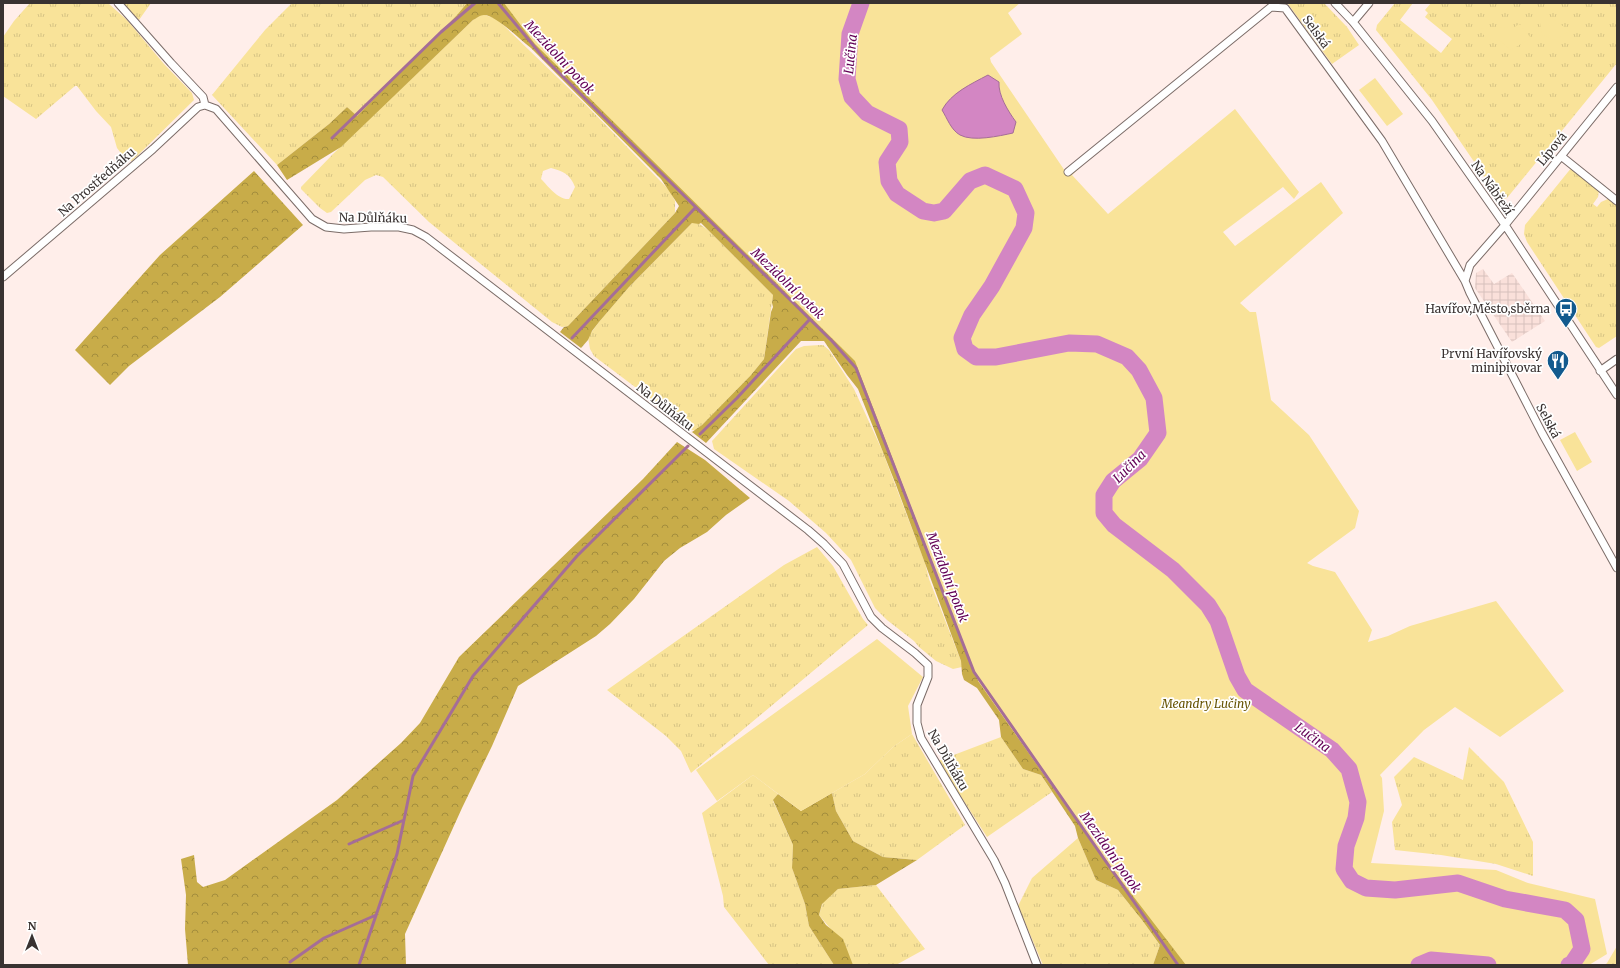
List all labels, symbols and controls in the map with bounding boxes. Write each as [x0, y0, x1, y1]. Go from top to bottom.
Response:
street label: Selská [1299, 12, 1334, 52]
water label: Mezidolní potok [520, 16, 598, 98]
water label: Lučina [840, 33, 861, 75]
street label: Lípová [1534, 128, 1570, 169]
street label: Na Prostředňáku [55, 144, 139, 219]
street label: Na Nábřeží [1468, 158, 1517, 219]
street label: Na Důlňáku [339, 209, 408, 226]
water label: Mezidolní potok [747, 243, 828, 323]
bus stop icon: Havířov,Město,sběrna [1553, 296, 1579, 329]
place label: Havířov,Město,sběrna [1425, 301, 1551, 316]
place label: První Havířovský minipivovar [1441, 346, 1543, 375]
restaurant icon: První Havířovský minipivovar [1545, 348, 1571, 381]
street label: Na Důlňáku [634, 380, 697, 434]
street label: Selská [1533, 401, 1564, 441]
water label: Lučina [1109, 446, 1150, 487]
water label: Mezidolní potok [922, 529, 973, 625]
park label: Meandry Lučiny [1160, 696, 1251, 711]
water label: Lučina [1292, 719, 1334, 756]
street label: Na Důlňáku [925, 726, 972, 793]
water label: Mezidolní potok [1076, 808, 1145, 896]
north arrow [12, 916, 52, 956]
text: N [28, 919, 37, 933]

